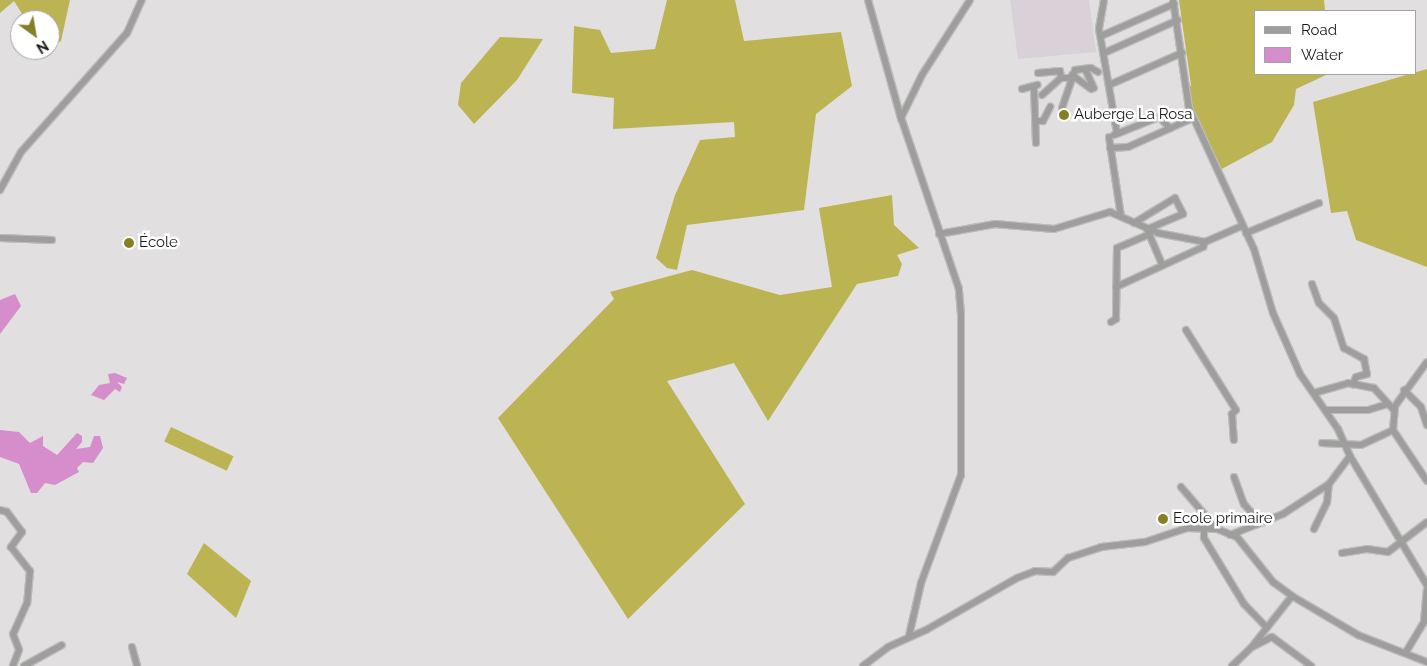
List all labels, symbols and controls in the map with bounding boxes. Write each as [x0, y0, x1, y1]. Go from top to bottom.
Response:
north arrow [10, 10, 60, 60]
legend [1254, 10, 1417, 75]
text: Road [1301, 21, 1337, 39]
text: N [34, 37, 51, 56]
text: Water [1301, 46, 1343, 64]
place label: Auberge La Rosa [1074, 106, 1193, 124]
marker: Auberge La Rosa [1058, 109, 1070, 121]
place label: École [139, 234, 178, 252]
marker: École [123, 237, 135, 249]
place label: Ecole primaire [1173, 510, 1273, 528]
marker: Ecole primaire [1157, 513, 1169, 525]

